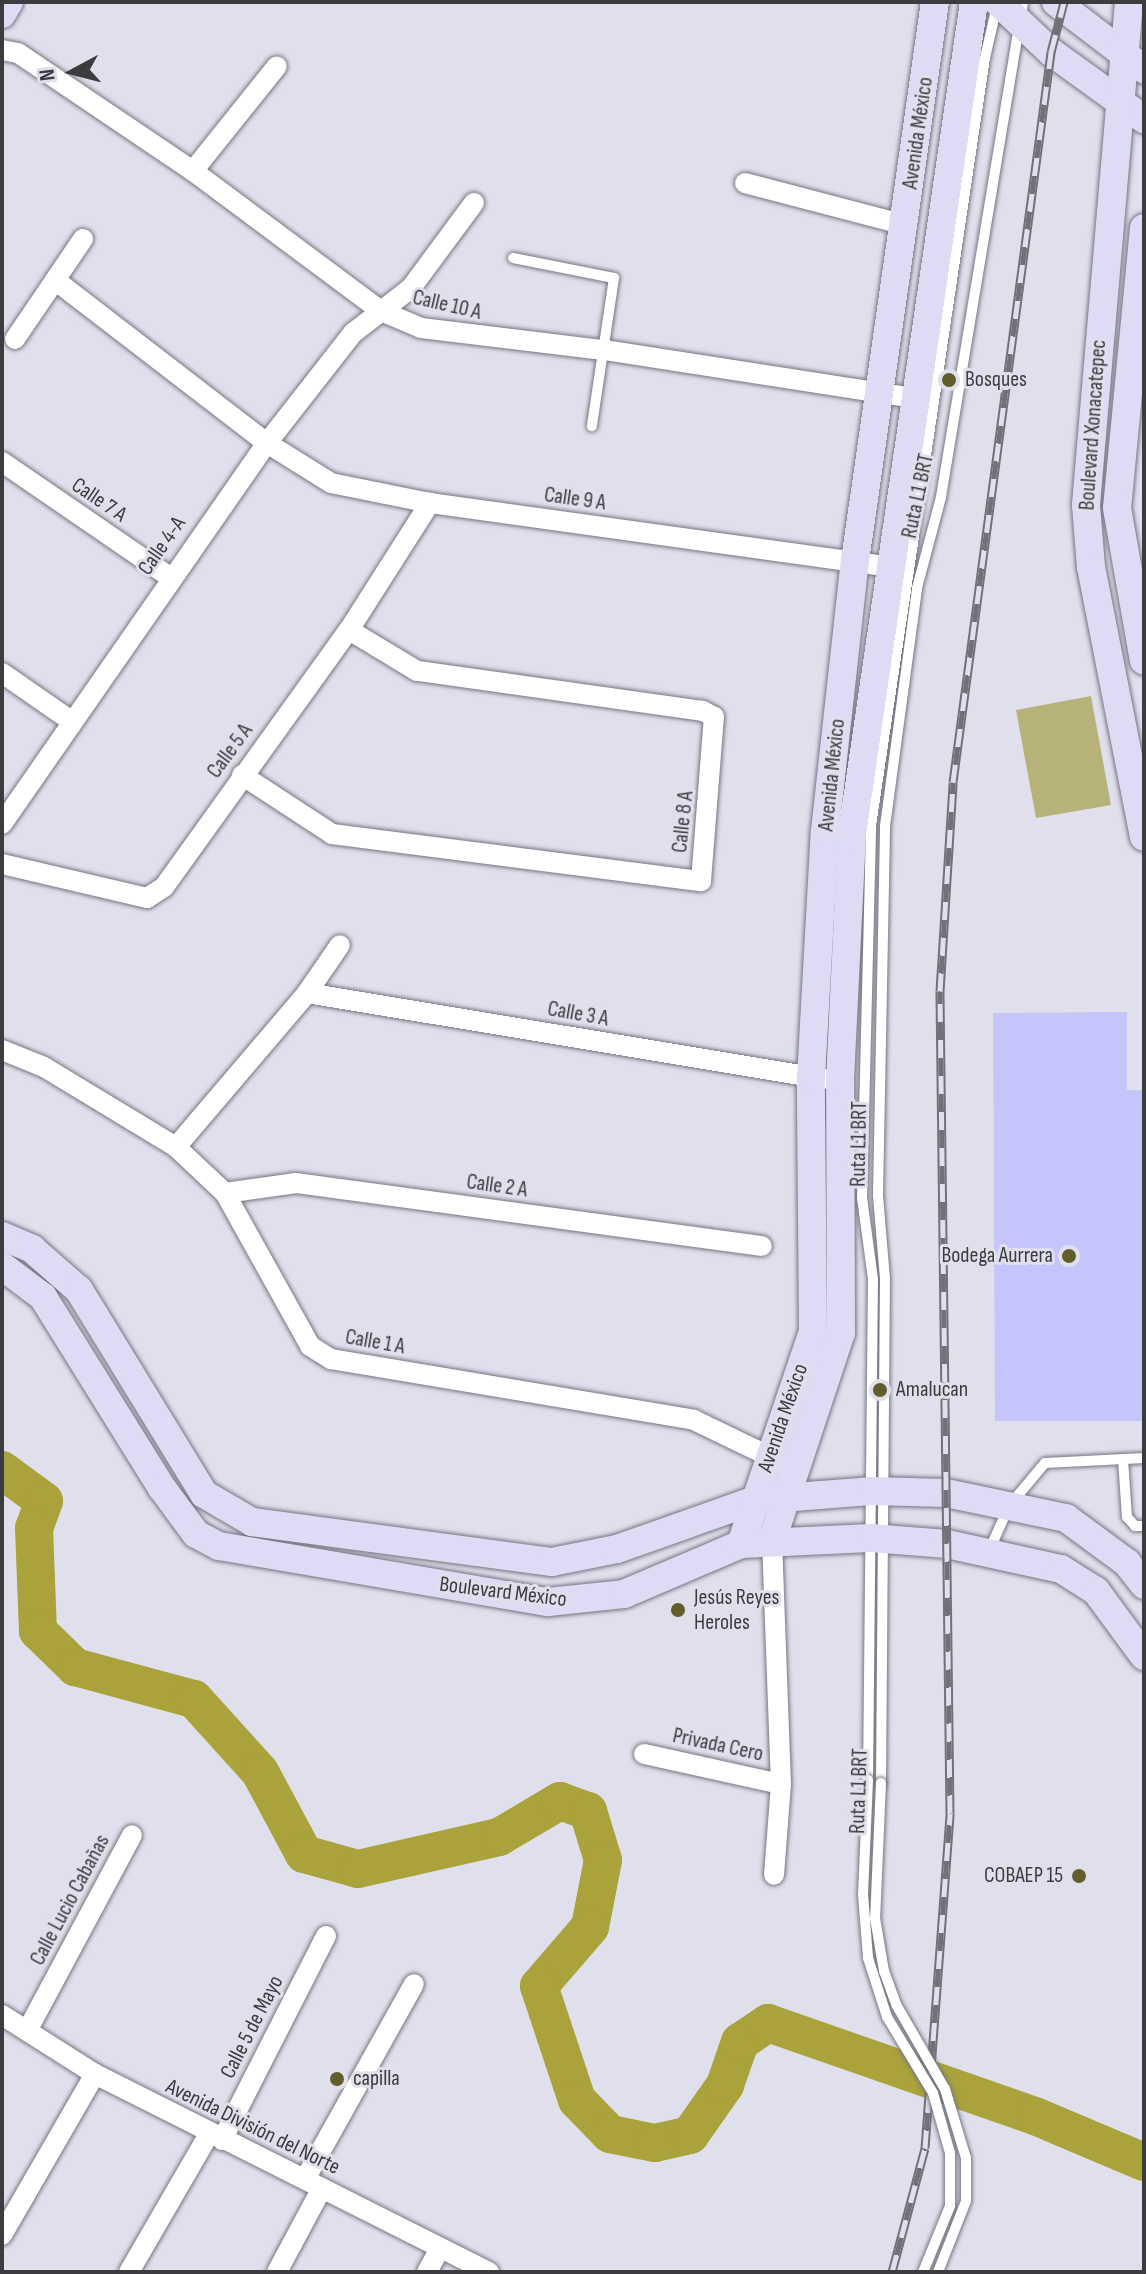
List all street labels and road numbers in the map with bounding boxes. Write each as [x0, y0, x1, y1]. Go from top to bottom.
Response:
street label: Avenida México [897, 75, 939, 191]
street label: Calle 10 A [410, 284, 484, 326]
street label: Boulevard Xonacatepec [1074, 339, 1112, 511]
street label: Ruta L1 BRT [896, 451, 940, 541]
street label: Calle 7 A [66, 472, 132, 528]
street label: Calle 9 A [542, 482, 608, 516]
street label: Calle 4-A [132, 512, 192, 580]
street label: Avenida México [813, 717, 851, 833]
street label: Calle 5 A [201, 719, 259, 783]
street label: Calle 8 A [667, 790, 699, 854]
street label: Calle 3 A [545, 996, 611, 1032]
street label: Ruta L1 BRT [845, 1101, 873, 1187]
street label: Calle 2 A [465, 1169, 529, 1203]
street label: Calle 1 A [343, 1324, 407, 1360]
street label: Avenida México [752, 1360, 814, 1476]
street label: Boulevard México [438, 1571, 568, 1613]
street label: Privada Cero [670, 1723, 766, 1767]
street label: Ruta L1 BRT [844, 1748, 874, 1834]
street label: Calle Lucio Cabañas [24, 1830, 116, 1970]
street label: Calle 5 de Mayo [215, 1971, 289, 2083]
street label: Avenida División del Norte [162, 2073, 344, 2181]

